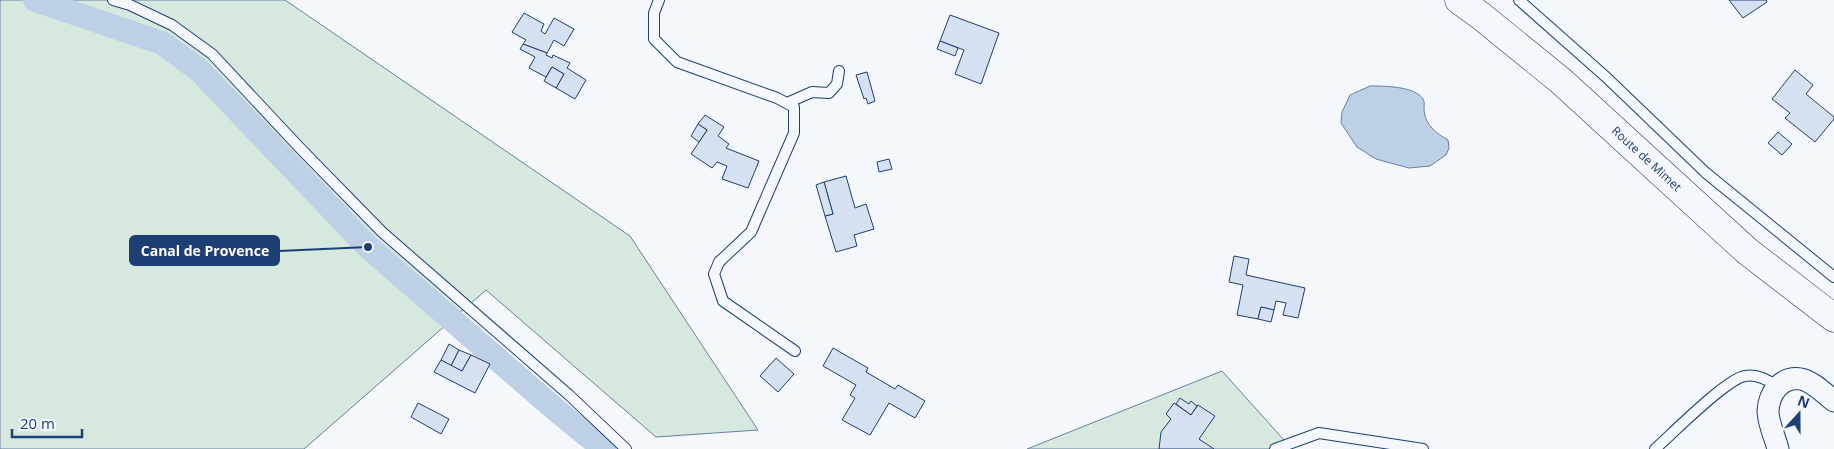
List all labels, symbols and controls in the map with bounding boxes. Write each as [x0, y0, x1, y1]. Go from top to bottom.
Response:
street label: Route de Mimet [1608, 122, 1685, 195]
callout: Canal de Provence [130, 236, 279, 265]
text: Canal de Provence [141, 241, 269, 260]
north arrow [1774, 389, 1824, 439]
text: N [1795, 390, 1813, 412]
scale bar [12, 406, 82, 438]
text: 20 m [20, 413, 55, 433]

